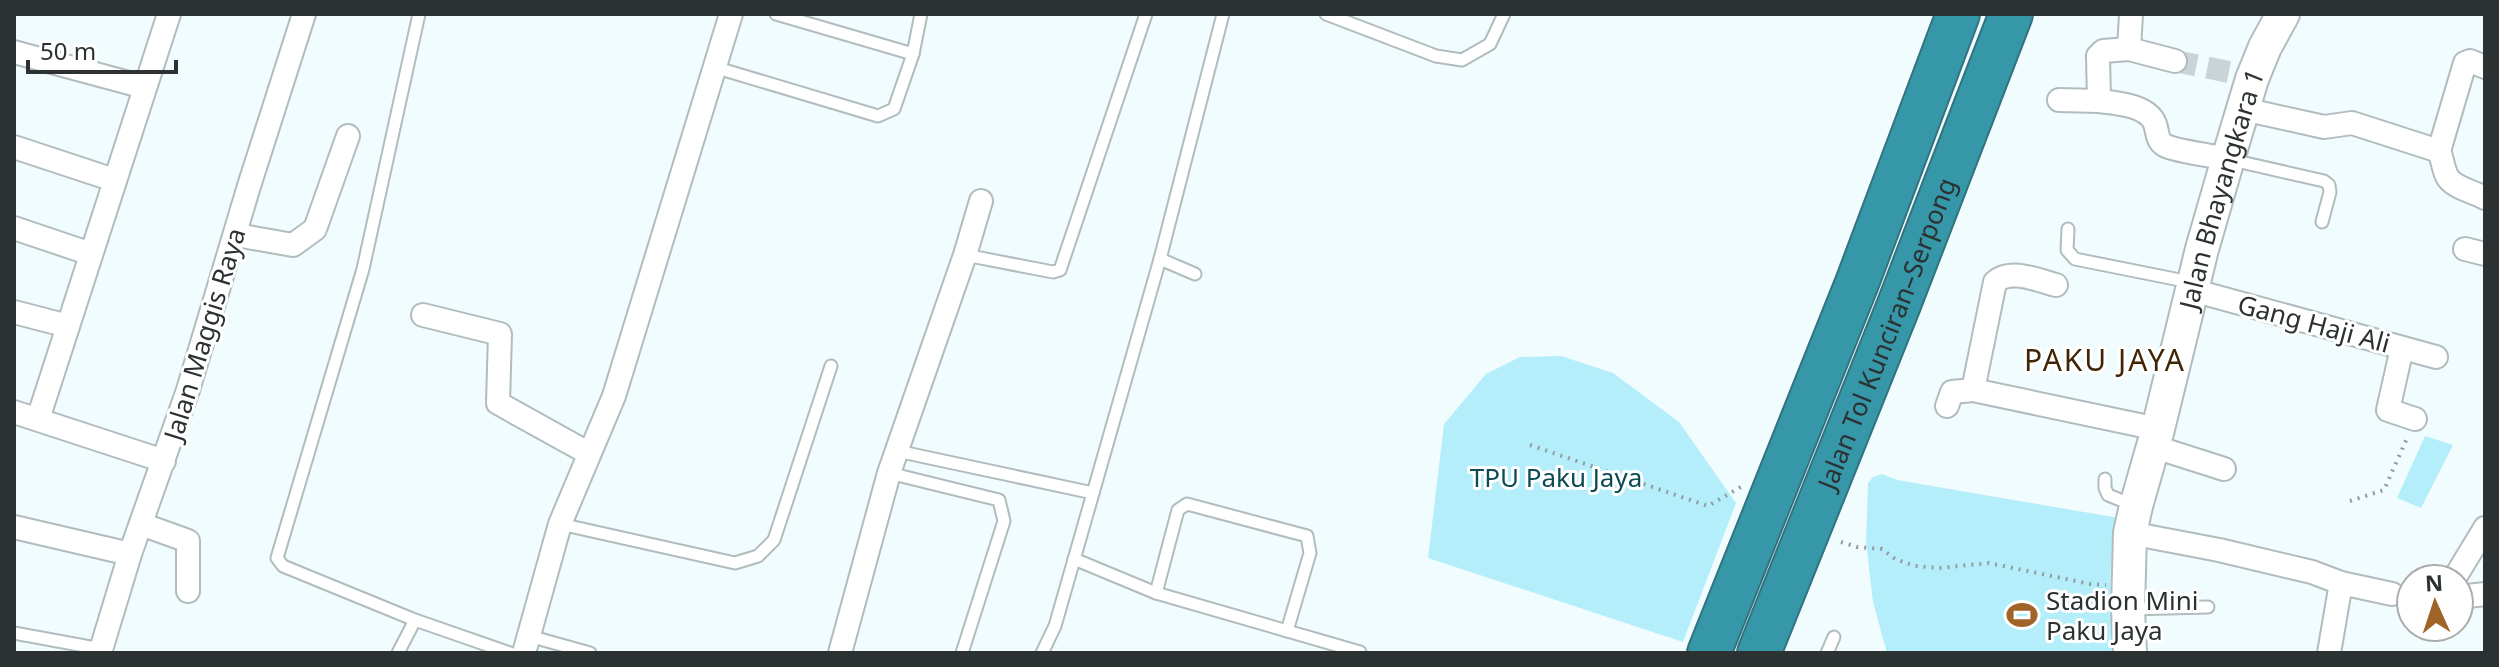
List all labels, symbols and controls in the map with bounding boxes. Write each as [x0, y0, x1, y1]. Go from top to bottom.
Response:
scale bar [28, 24, 176, 74]
text: 50 m [40, 34, 96, 67]
street label: Jalan Bhayangkara 1 [2169, 63, 2272, 316]
street label: Jalan Tol Kunciran–Serpong [1807, 172, 1964, 498]
street label: Jalan Maggis Raya [154, 223, 253, 448]
street label: Gang Haji Ali [2234, 285, 2394, 361]
district label: PAKU JAYA [2024, 339, 2186, 380]
park label: TPU Paku Jaya [1470, 459, 1642, 495]
north arrow [2395, 563, 2475, 643]
text: N [2424, 567, 2444, 597]
place label: Stadion Mini Paku Jaya [2046, 582, 2199, 648]
sports icon: Stadion Mini Paku Jaya [2005, 598, 2039, 632]

